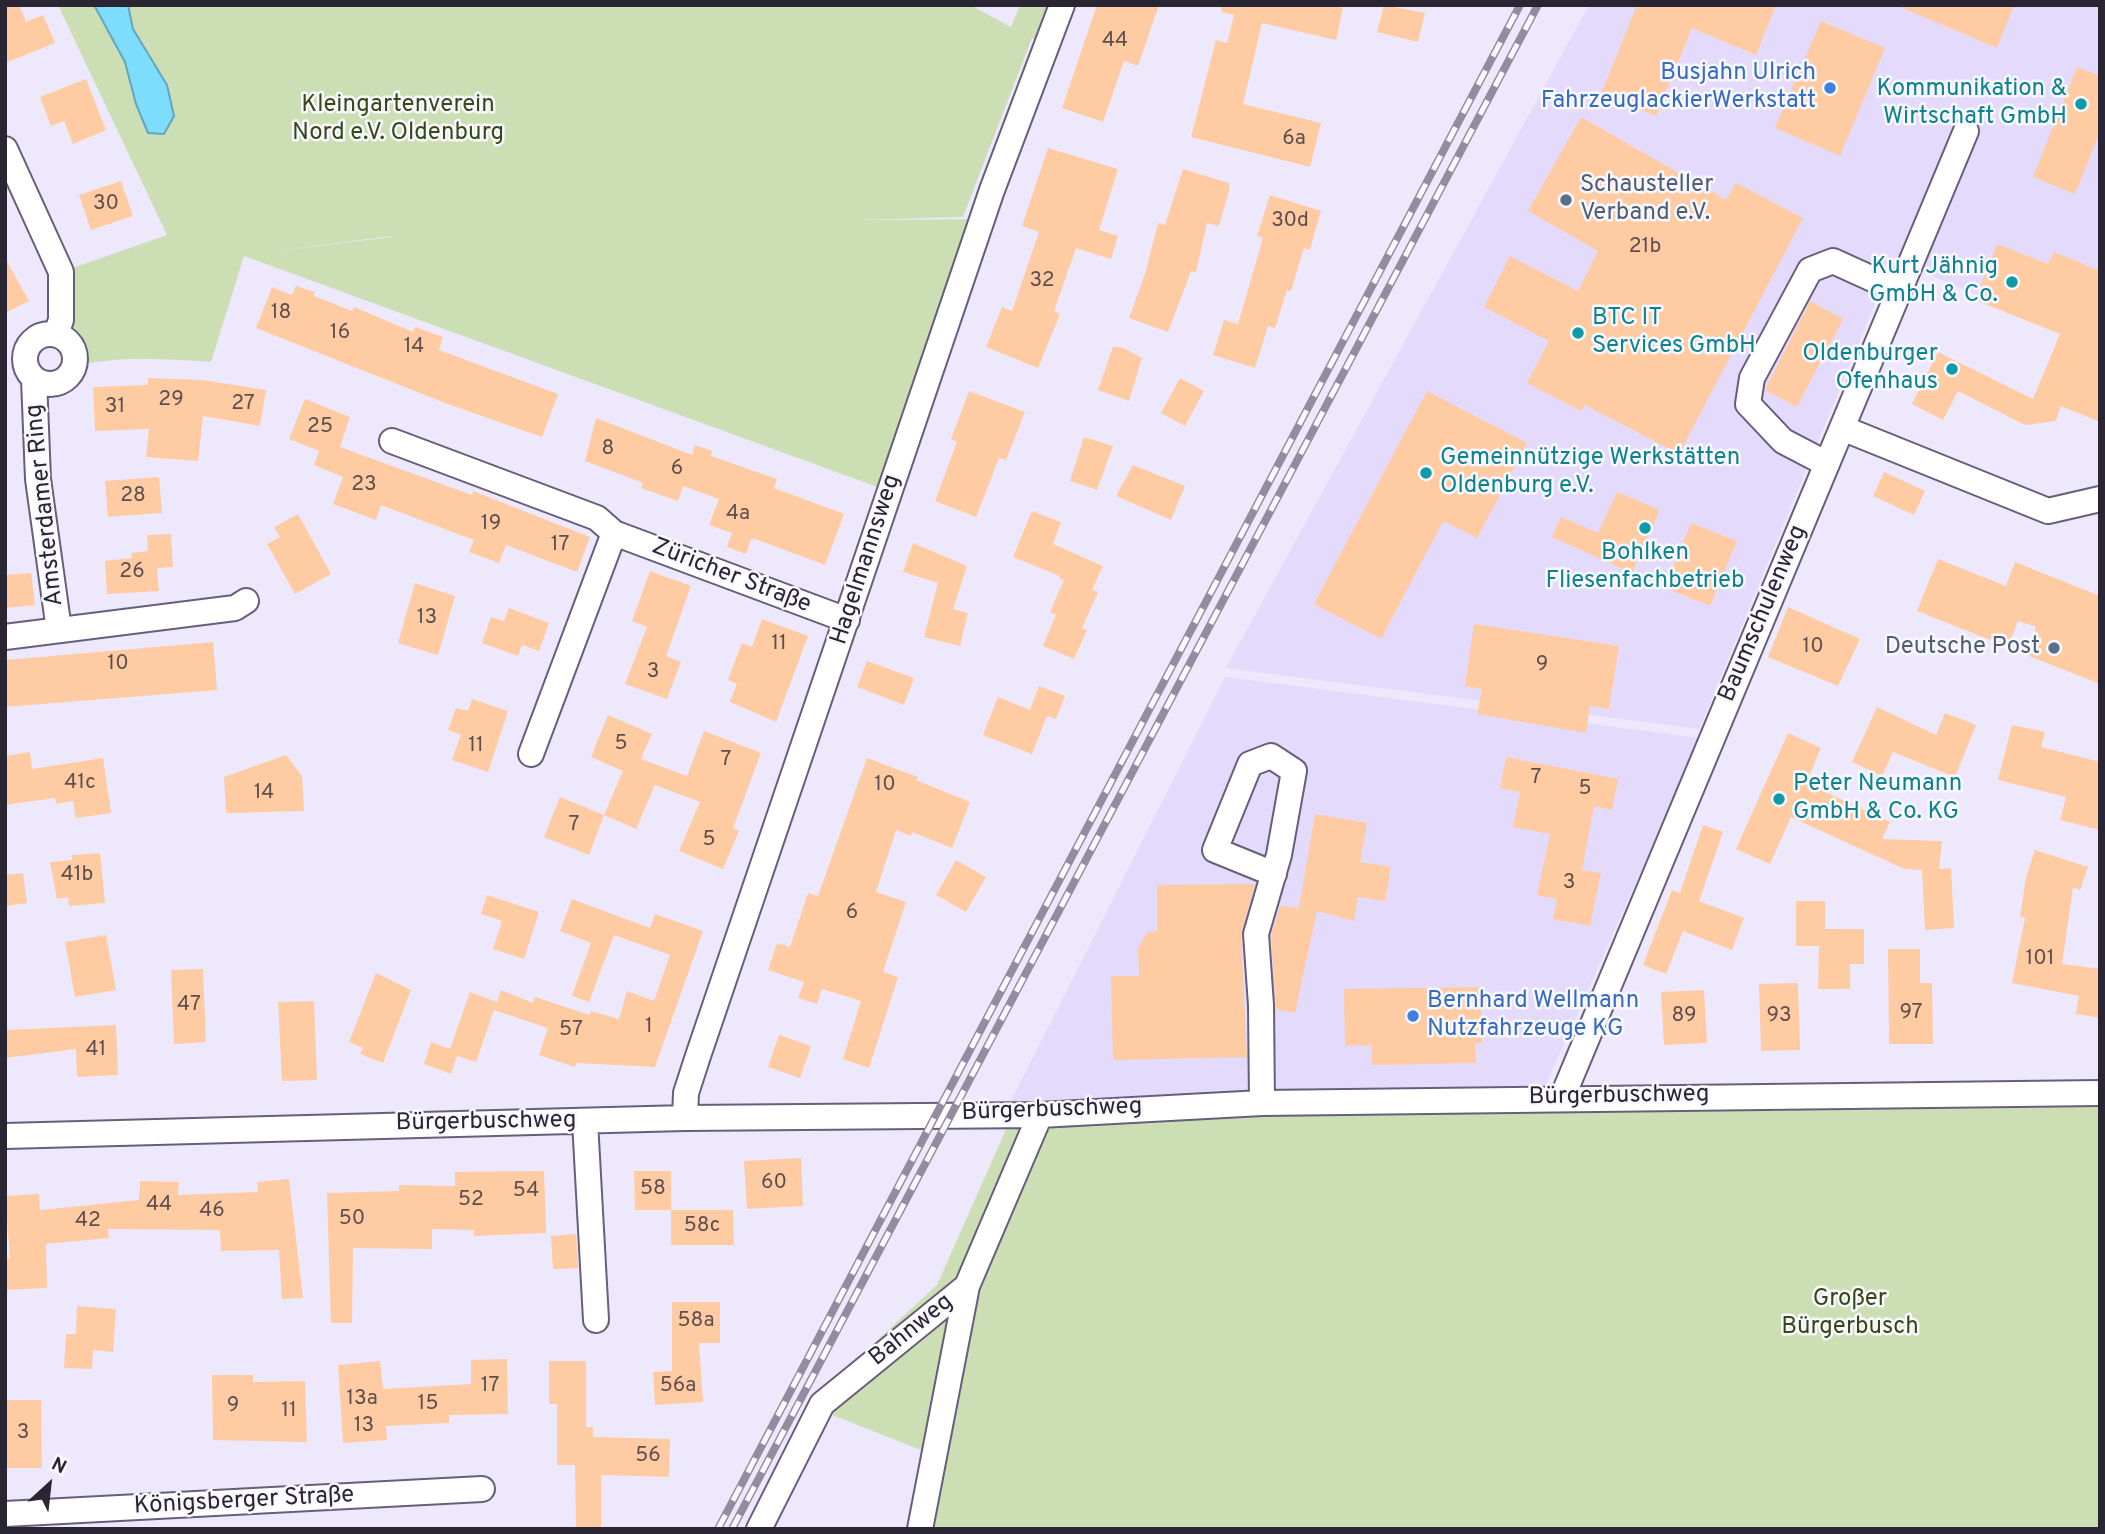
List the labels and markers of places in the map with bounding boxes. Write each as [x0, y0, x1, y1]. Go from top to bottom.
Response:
place label: Busjahn Ulrich FahrzeuglackierWerkstatt [1541, 60, 1816, 116]
place label: Kommunikation & Wirtschaft GmbH [1876, 76, 2067, 132]
marker: Busjahn Ulrich FahrzeuglackierWerkstatt [1822, 80, 1838, 96]
marker: Kommunikation & Wirtschaft GmbH [2073, 96, 2089, 112]
place label: Schausteller Verband e.V. [1580, 172, 1714, 228]
marker: Schausteller Verband e.V. [1558, 192, 1574, 208]
place label: Kurt Jähnig GmbH & Co. [1869, 254, 1998, 310]
marker: Kurt Jähnig GmbH & Co. [2004, 274, 2020, 290]
place label: BTC IT Services GmbH [1592, 305, 1756, 361]
marker: BTC IT Services GmbH [1570, 325, 1586, 341]
place label: Oldenburger Ofenhaus [1802, 341, 1938, 397]
marker: Oldenburger Ofenhaus [1944, 361, 1960, 377]
place label: Gemeinnützige Werkstätten Oldenburg e.V. [1440, 445, 1740, 501]
marker: Gemeinnützige Werkstätten Oldenburg e.V. [1418, 465, 1434, 481]
marker: Bohlken Fliesenfachbetrieb [1637, 520, 1653, 536]
place label: Bohlken Fliesenfachbetrieb [1545, 540, 1745, 596]
place label: Deutsche Post [1885, 634, 2040, 662]
marker: Deutsche Post [2046, 640, 2062, 656]
place label: Peter Neumann GmbH & Co. KG [1793, 771, 1962, 827]
marker: Peter Neumann GmbH & Co. KG [1771, 791, 1787, 807]
place label: Bernhard Wellmann Nutzfahrzeuge KG [1427, 988, 1639, 1044]
marker: Bernhard Wellmann Nutzfahrzeuge KG [1405, 1008, 1421, 1024]

